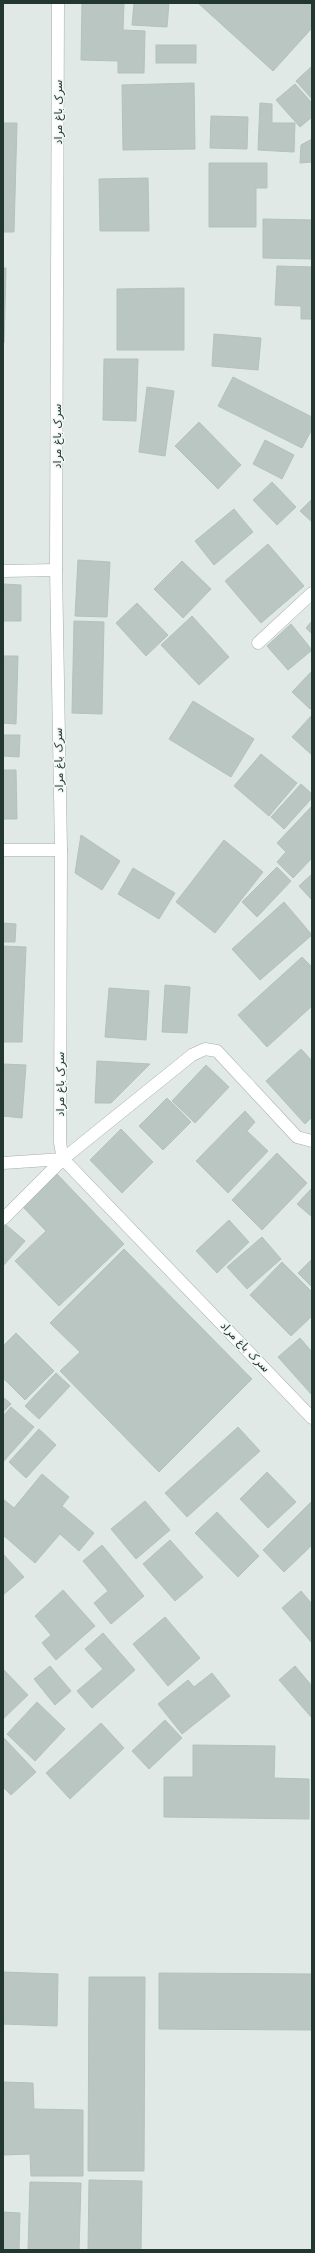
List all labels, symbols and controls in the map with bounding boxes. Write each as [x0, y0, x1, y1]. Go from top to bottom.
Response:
street label: سرک باغ مراد [52, 79, 65, 145]
street label: سرک باغ مراد [51, 403, 64, 469]
street label: سرک باغ مراد [52, 727, 66, 793]
street label: سرک باغ مراد [54, 1051, 67, 1117]
street label: سرک باغ مراد [218, 1319, 272, 1375]

